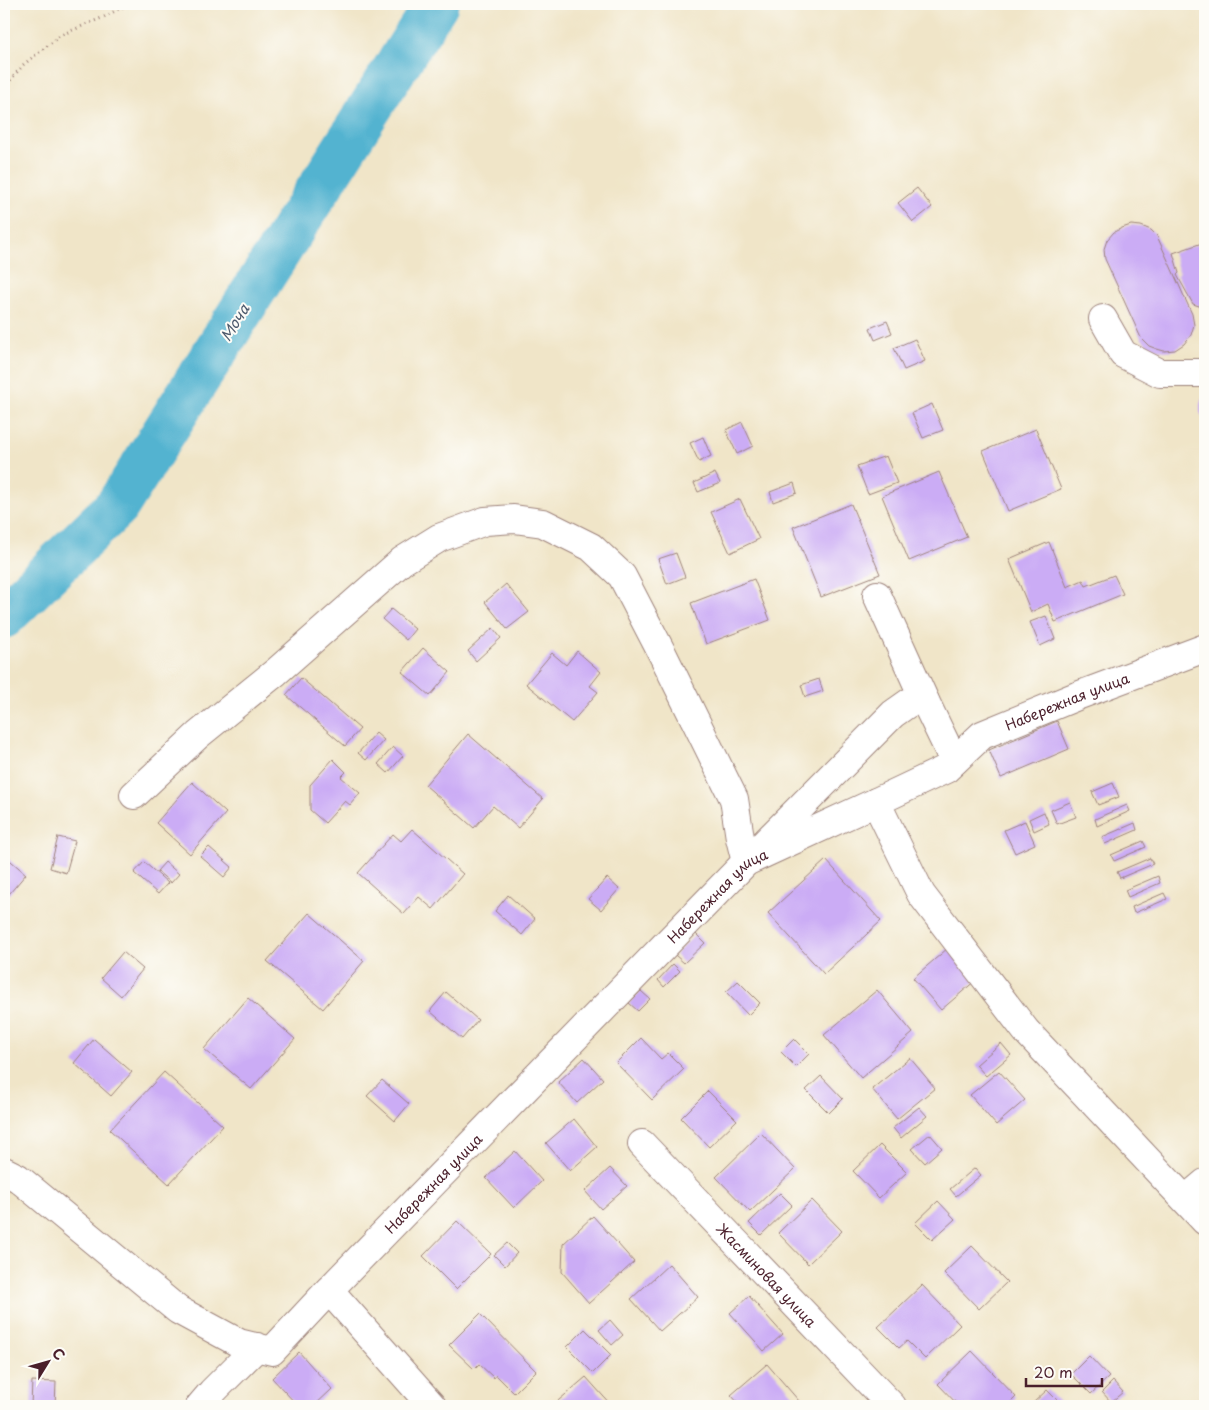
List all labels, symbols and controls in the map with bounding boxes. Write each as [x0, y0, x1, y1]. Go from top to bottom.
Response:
water label: Моча [214, 298, 255, 345]
street label: Набережная улица [1002, 667, 1132, 735]
street label: Набережная улица [662, 843, 771, 948]
street label: Набережная улица [379, 1128, 487, 1238]
street label: Жасминовая улица [712, 1218, 822, 1332]
north arrow [22, 1338, 72, 1388]
text: С [47, 1343, 70, 1364]
scale bar [1026, 1355, 1103, 1387]
text: 20 m [1034, 1360, 1073, 1383]

